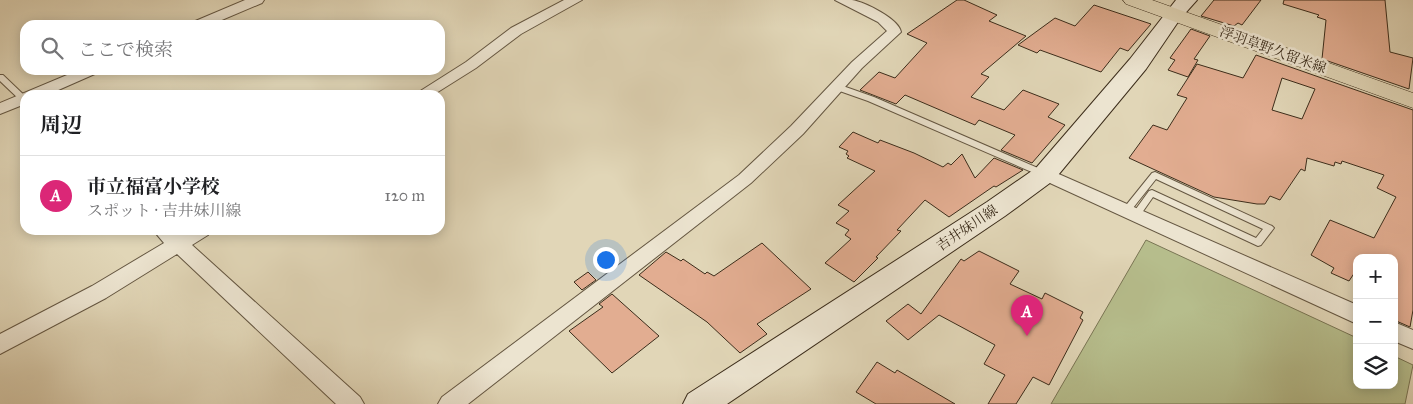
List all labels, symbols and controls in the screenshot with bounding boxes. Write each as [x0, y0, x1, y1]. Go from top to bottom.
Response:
search box [20, 20, 445, 75]
street label: 浮羽草野久留米線 [1217, 23, 1329, 77]
icon: search [38, 34, 66, 62]
text: ここで検索 [78, 38, 173, 61]
text: 周辺 [40, 112, 82, 138]
text: 市立福富小学校 [87, 175, 220, 198]
text: A [51, 186, 61, 205]
text: 120 m [385, 186, 425, 205]
text: スポット · 吉井妹川線 [87, 201, 241, 220]
street label: 吉井妹川線 [933, 201, 1001, 255]
your location [593, 247, 619, 273]
map controls [1353, 254, 1398, 389]
button: + [1353, 254, 1398, 299]
pin: A [1011, 295, 1043, 336]
button: − [1353, 299, 1398, 344]
button: layers [1353, 344, 1398, 389]

